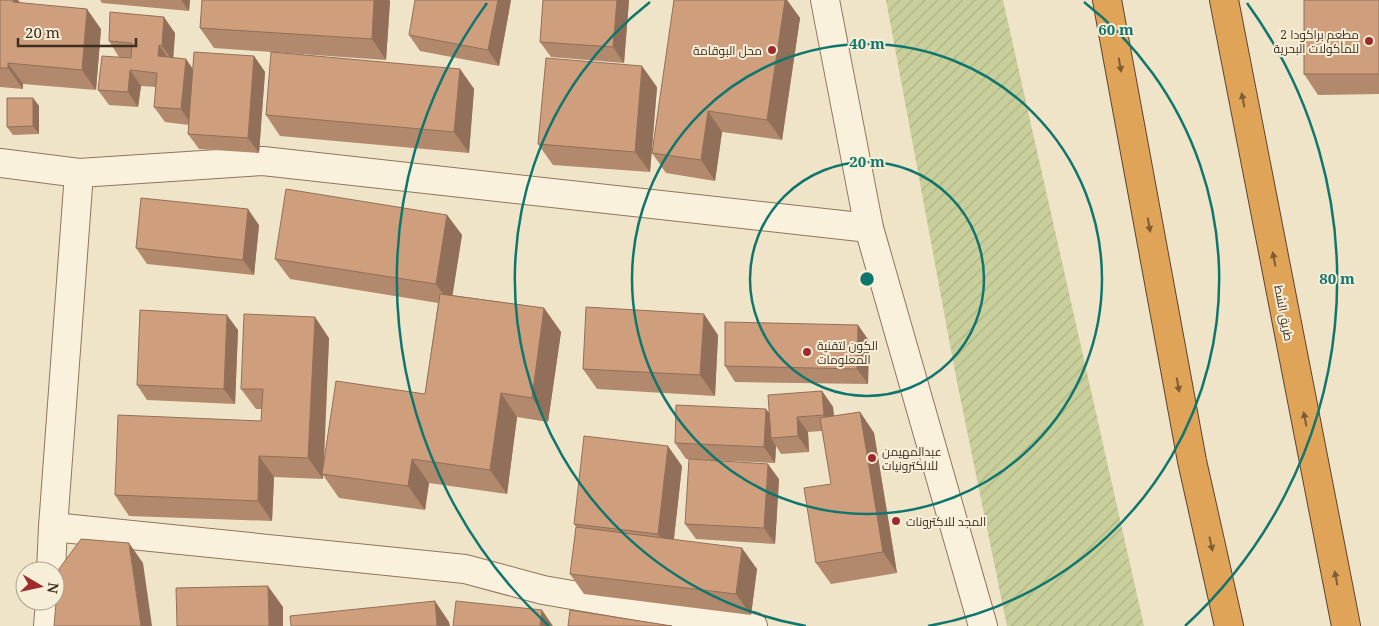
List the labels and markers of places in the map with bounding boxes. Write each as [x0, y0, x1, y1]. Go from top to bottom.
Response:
place label: مطعم براكودا 2 للمأكولات البحرية [1274, 26, 1359, 57]
marker: مطعم براكودا 2 للمأكولات البحرية [1363, 35, 1375, 47]
place label: محل البوقامة [693, 42, 762, 59]
marker: محل البوقامة [766, 44, 778, 56]
centre of rings [858, 270, 876, 288]
place label: الكون لتقنية المعلومات [817, 337, 878, 368]
marker: الكون لتقنية المعلومات [801, 346, 813, 358]
place label: عبدالمهيمن للالكترونيات [882, 443, 942, 474]
marker: عبدالمهيمن للالكترونيات [866, 452, 878, 464]
place label: المجد للاكترونات [906, 513, 986, 530]
marker: المجد للاكترونات [890, 515, 902, 527]

